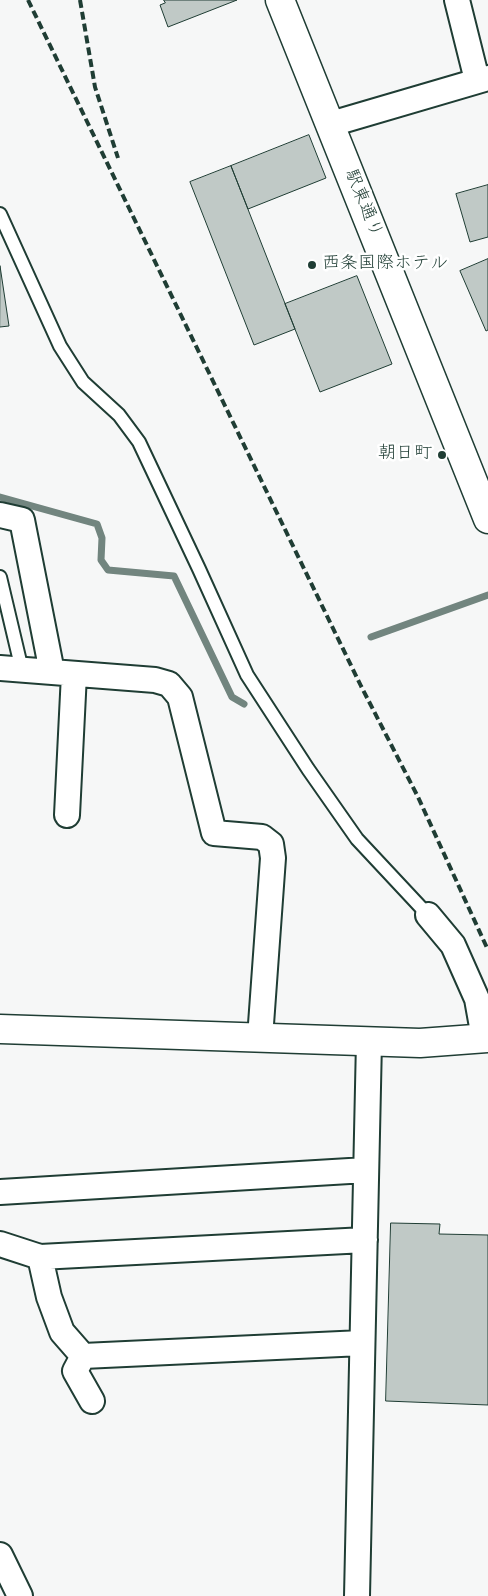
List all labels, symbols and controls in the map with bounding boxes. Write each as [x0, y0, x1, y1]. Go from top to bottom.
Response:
street label: 駅東通り [339, 167, 385, 241]
place label: 西条国際ホテル [322, 254, 448, 276]
marker: 西条国際ホテル [306, 259, 318, 271]
place label: 朝日町 [378, 444, 432, 466]
marker: 朝日町 [436, 449, 448, 461]

